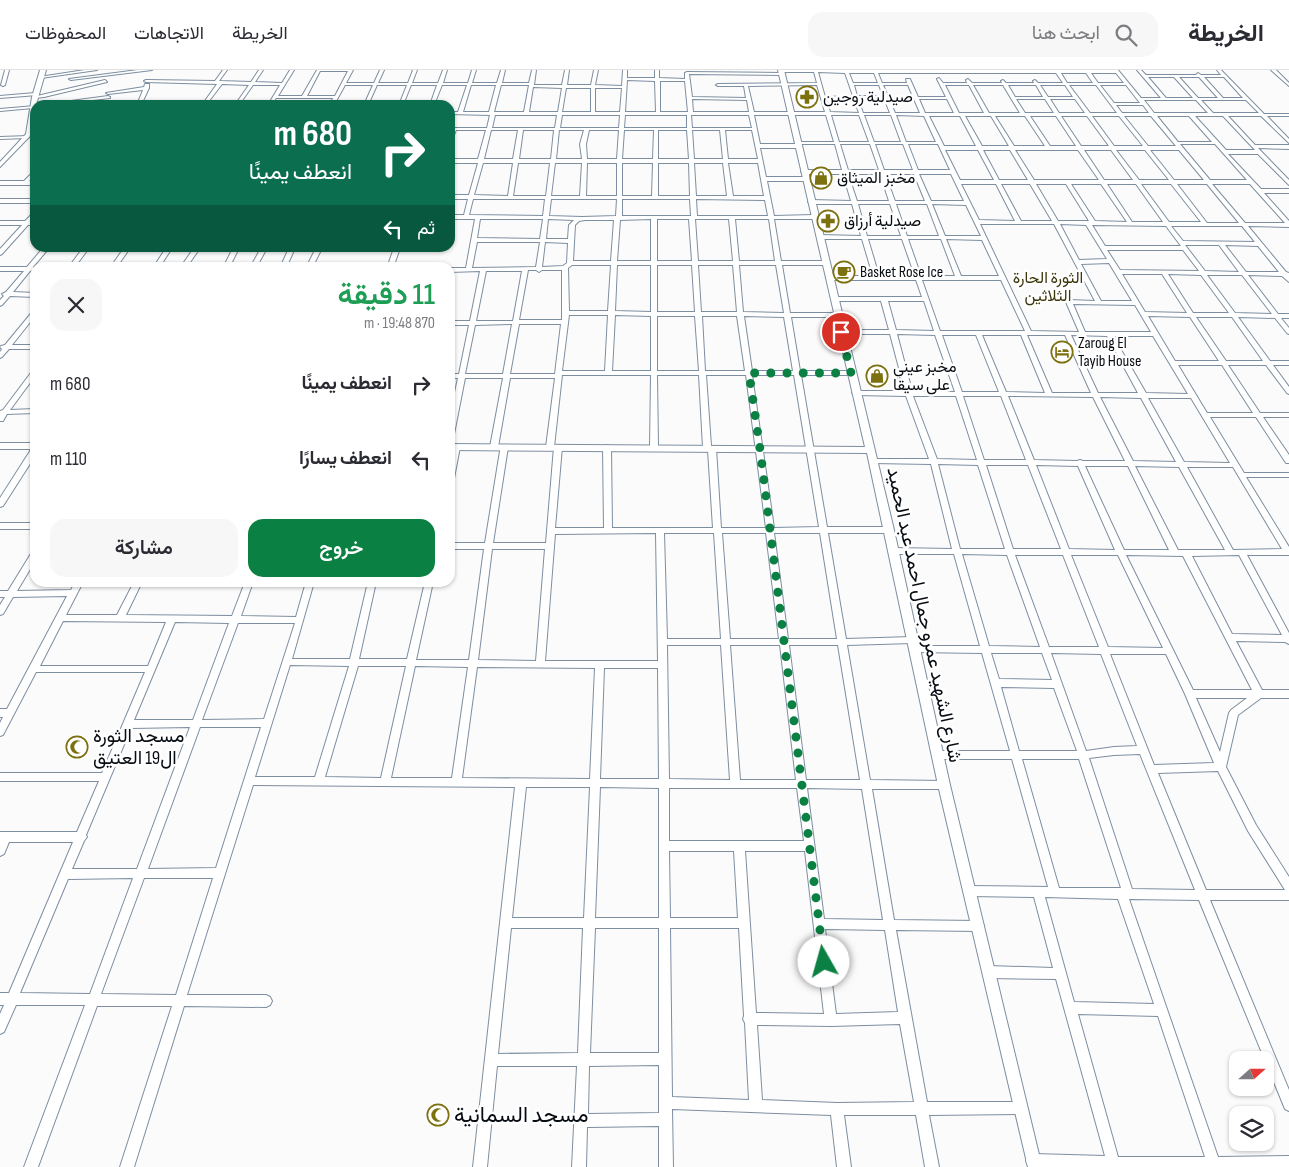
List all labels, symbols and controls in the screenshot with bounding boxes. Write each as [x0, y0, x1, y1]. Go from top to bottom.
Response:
search box [808, 12, 1158, 57]
text: الخريطة [1188, 19, 1264, 48]
icon: search [1112, 21, 1140, 49]
text: ابحث هنا [1032, 22, 1100, 45]
text: المحفوظات [25, 23, 106, 44]
text: الاتجاهات [134, 23, 204, 44]
text: الخريطة [232, 23, 288, 44]
pharmacy icon: صيدلية روجين [795, 85, 819, 109]
place label: صيدلية روجين [823, 88, 913, 107]
text: 680 m [274, 113, 352, 156]
icon: right [370, 120, 435, 185]
text: انعطف يمينًا [249, 159, 352, 186]
shop icon: مخبز الميثاق [809, 166, 833, 190]
place label: مخبز الميثاق [837, 169, 915, 188]
pharmacy icon: صيدلية أرزاق [816, 209, 840, 233]
place label: صيدلية أرزاق [844, 212, 921, 231]
icon: left [379, 215, 407, 243]
text: ثم [417, 217, 435, 240]
cafe icon: Basket Rose Ice [832, 260, 856, 284]
place label: Basket Rose Ice [860, 263, 943, 282]
district label: الثورة الحارة الثلاثين [1013, 269, 1083, 306]
text: 11 دقيقة [337, 277, 435, 313]
button: close [50, 279, 102, 331]
pin [820, 311, 862, 353]
text: 870 m · 19:48 [364, 314, 435, 333]
icon: arrive [827, 318, 855, 346]
place label: Zaroug El Tayib House [1078, 334, 1141, 371]
hotel icon: Zaroug El Tayib House [1050, 340, 1074, 364]
place label: مخبز عيني على سيقا [893, 358, 957, 395]
shop icon: مخبز عيني على سيقا [865, 364, 889, 388]
icon: right [407, 371, 435, 399]
text: انعطف يمينًا [301, 372, 392, 395]
text: 680 m [50, 373, 90, 396]
icon: left [407, 446, 435, 474]
text: انعطف يسارًا [299, 447, 392, 470]
text: 110 m [50, 448, 87, 471]
street label: شارع الشهيد عمرو جمال احمد عبد الحميد [881, 465, 967, 765]
button: مشاركة [50, 519, 238, 577]
button: خروج [248, 519, 435, 577]
place label: مسجد الثورة ال19 العتيق [93, 725, 184, 770]
mosque icon: مسجد الثورة ال19 العتيق [65, 735, 89, 759]
position arrow [797, 935, 849, 987]
north arrow [1229, 1051, 1274, 1096]
map controls [1229, 1051, 1274, 1151]
place label: مسجد السمانية [454, 1102, 589, 1129]
mosque icon: مسجد السمانية [426, 1103, 450, 1127]
button: layers [1229, 1106, 1274, 1151]

